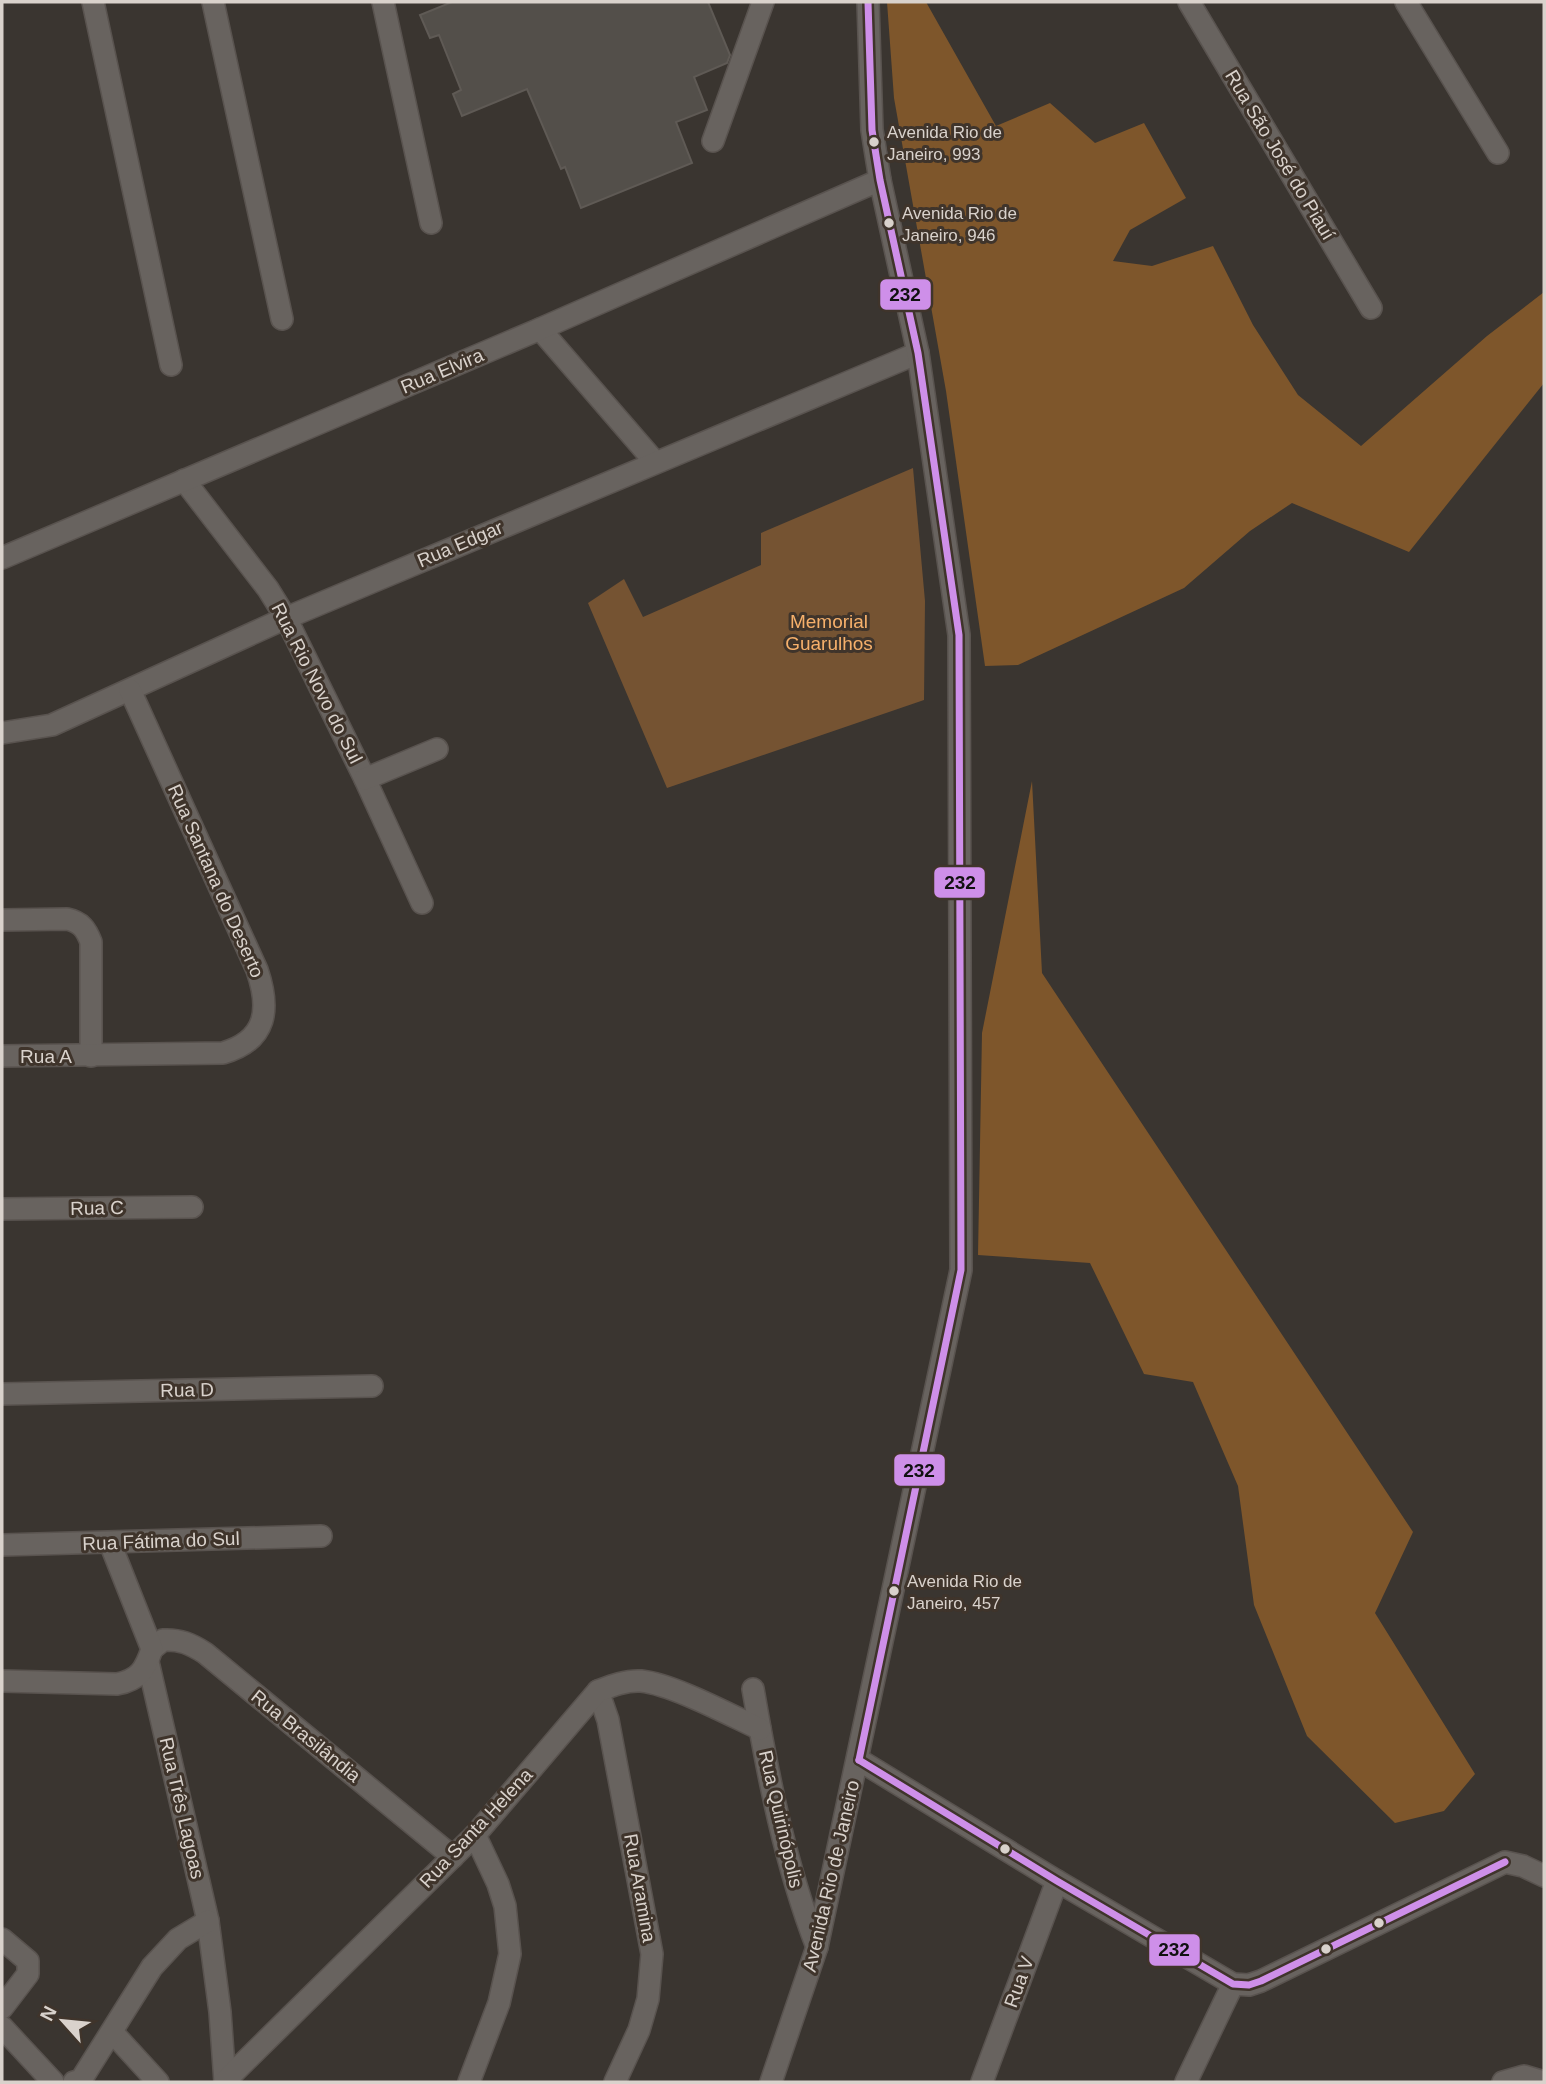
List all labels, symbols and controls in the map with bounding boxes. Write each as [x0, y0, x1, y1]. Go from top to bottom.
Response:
street label: Rua São José do Piauí [1221, 66, 1339, 244]
place label: Avenida Rio de Janeiro, 993 [887, 123, 1002, 164]
marker: Avenida Rio de Janeiro, 993 [867, 135, 881, 149]
place label: Avenida Rio de Janeiro, 946 [902, 204, 1017, 245]
marker: Avenida Rio de Janeiro, 946 [882, 216, 896, 230]
line badge: 232 [879, 278, 932, 311]
text: 232 [889, 284, 921, 305]
street label: Rua Elvira [398, 344, 487, 398]
street label: Rua Edgar [414, 516, 507, 571]
street label: Rua Rio Novo do Sul [267, 599, 367, 767]
park label: Memorial Guarulhos [785, 611, 873, 654]
street label: Rua Santana do Deserto [164, 781, 268, 981]
line badge: 232 [933, 866, 986, 899]
text: 232 [944, 872, 976, 893]
street label: Rua A [20, 1046, 72, 1067]
street label: Rua C [70, 1197, 124, 1219]
street label: Rua D [160, 1379, 214, 1401]
line badge: 232 [893, 1453, 946, 1487]
text: 232 [903, 1460, 935, 1481]
street label: Rua Fátima do Sul [82, 1528, 240, 1554]
place label: Avenida Rio de Janeiro, 457 [907, 1572, 1022, 1613]
marker: Avenida Rio de Janeiro, 457 [887, 1584, 901, 1598]
street label: Rua Brasilândia [247, 1686, 365, 1787]
street label: Rua Três Lagoas [155, 1735, 209, 1881]
street label: Rua Quirinópolis [755, 1748, 807, 1890]
street label: Rua Santa Helena [415, 1764, 537, 1892]
street label: Avenida Rio de Janeiro [799, 1778, 863, 1974]
street label: Rua Aramina [620, 1832, 660, 1944]
unlabelled marker [998, 1842, 1012, 1856]
unlabelled marker [1372, 1916, 1386, 1930]
line badge: 232 [1148, 1933, 1201, 1967]
text: 232 [1158, 1939, 1190, 1960]
unlabelled marker [1319, 1942, 1333, 1956]
street label: Rua V [1000, 1953, 1038, 2010]
north arrow [28, 1986, 98, 2056]
text: N [36, 2003, 61, 2024]

